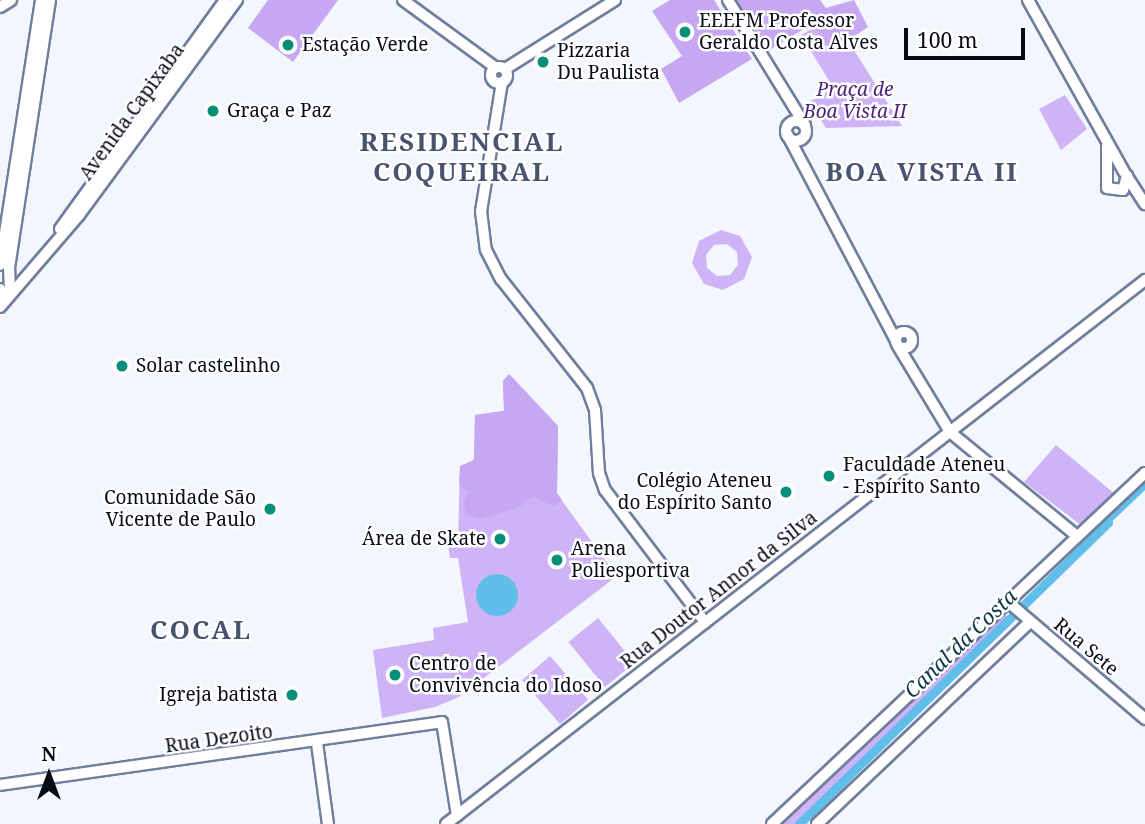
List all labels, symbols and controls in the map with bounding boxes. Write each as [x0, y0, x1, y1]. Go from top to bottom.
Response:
place label: EEEFM Professor Geraldo Costa Alves [699, 10, 878, 54]
scale bar [907, 14, 1028, 58]
marker: EEEFM Professor Geraldo Costa Alves [677, 24, 693, 40]
text: 100 m [917, 26, 978, 54]
place label: Estação Verde [302, 34, 428, 56]
marker: Estação Verde [280, 37, 296, 53]
street label: Avenida Capixaba [75, 39, 189, 185]
place label: Pizzaria Du Paulista [557, 40, 660, 84]
marker: Pizzaria Du Paulista [535, 54, 551, 70]
park label: Praça de Boa Vista II [803, 79, 907, 123]
place label: Graça e Paz [227, 100, 332, 122]
marker: Graça e Paz [205, 103, 221, 119]
district label: RESIDENCIAL COQUEIRAL [361, 126, 563, 188]
district label: BOA VISTA II [827, 156, 1017, 188]
place label: Solar castelinho [136, 355, 280, 377]
marker: Solar castelinho [114, 358, 130, 374]
place label: Faculdade Ateneu - Espírito Santo [843, 454, 1005, 498]
marker: Faculdade Ateneu - Espírito Santo [821, 468, 837, 484]
place label: Colégio Ateneu do Espírito Santo [618, 470, 772, 514]
marker: Colégio Ateneu do Espírito Santo [778, 484, 794, 500]
place label: Comunidade São Vicente de Paulo [104, 487, 256, 531]
marker: Comunidade São Vicente de Paulo [262, 501, 278, 517]
street label: Rua Doutor Annor da Silva [616, 506, 822, 674]
place label: Área de Skate [362, 528, 486, 550]
marker: Área de Skate [492, 531, 508, 547]
place label: Arena Poliesportiva [571, 538, 690, 582]
marker: Arena Poliesportiva [549, 552, 565, 568]
water label: Canal da Costa [899, 583, 1021, 703]
street label: Rua Sete [1049, 613, 1123, 681]
district label: COCAL [151, 614, 251, 646]
place label: Centro de Convivência do Idoso [409, 653, 602, 697]
marker: Centro de Convivência do Idoso [387, 667, 403, 683]
place label: Igreja batista [159, 684, 278, 706]
marker: Igreja batista [284, 687, 300, 703]
street label: Rua Dezoito [164, 720, 274, 758]
north arrow [14, 740, 84, 810]
text: N [42, 741, 56, 767]

